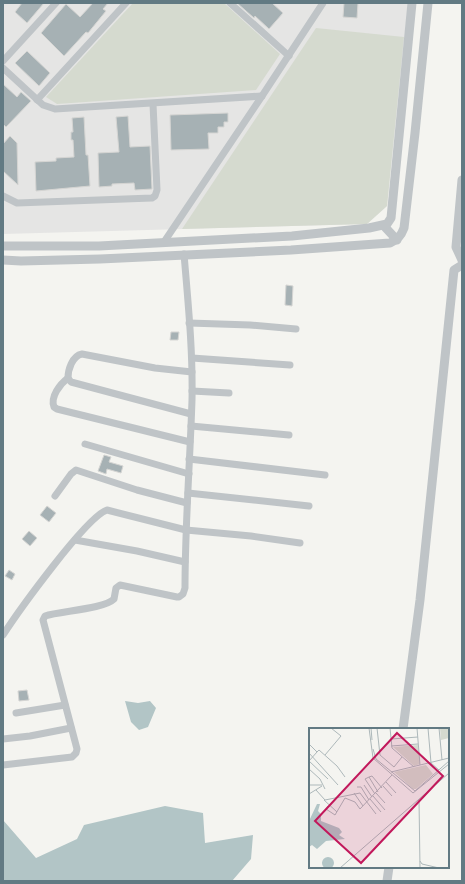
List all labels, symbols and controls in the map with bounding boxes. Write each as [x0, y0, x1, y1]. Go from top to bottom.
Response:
inset map [309, 728, 449, 868]

